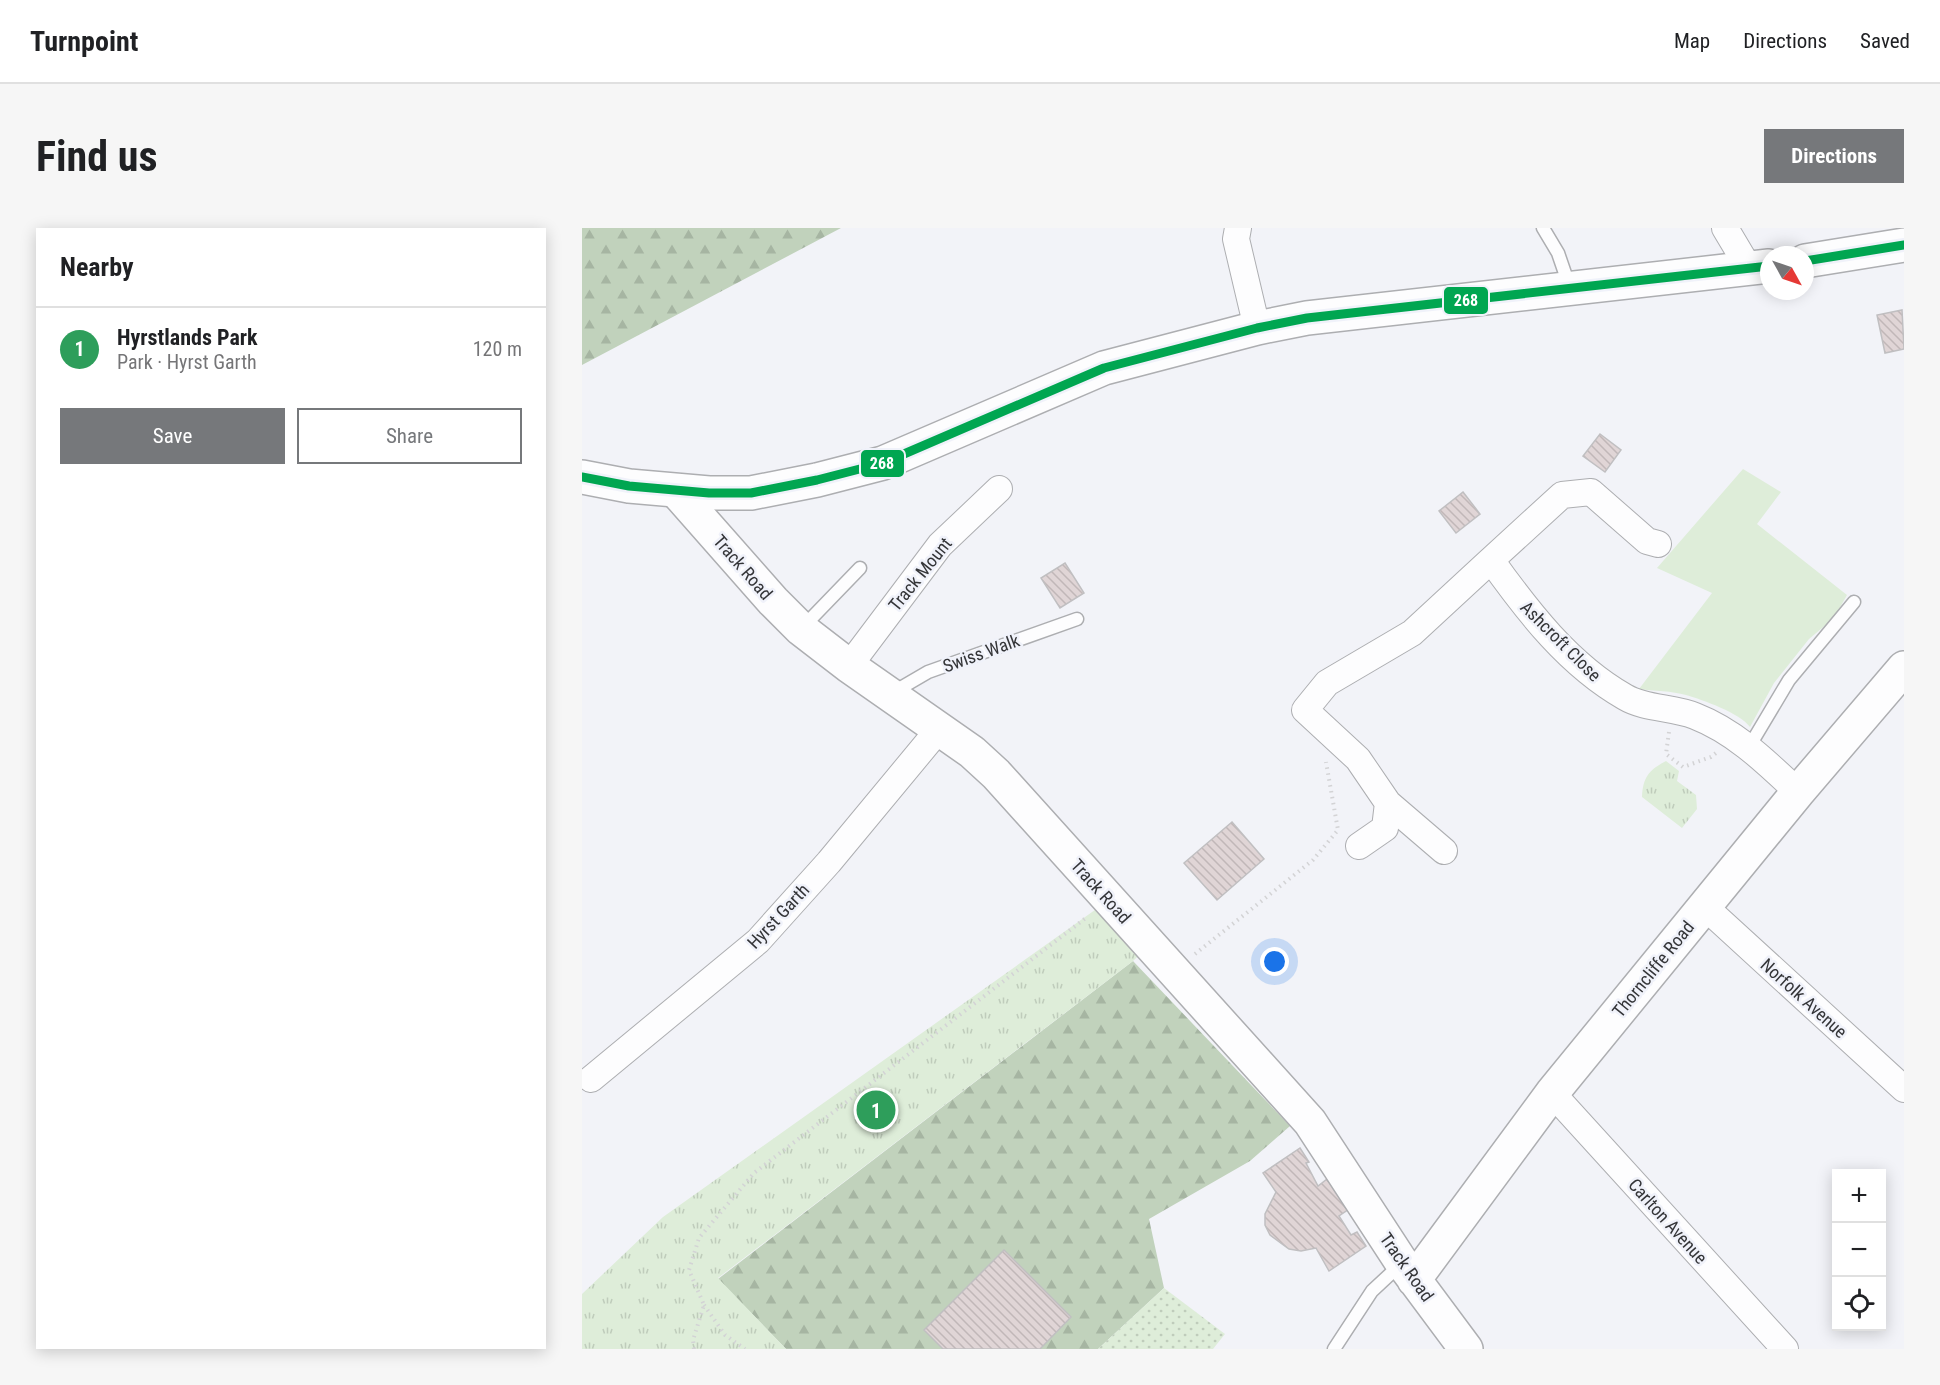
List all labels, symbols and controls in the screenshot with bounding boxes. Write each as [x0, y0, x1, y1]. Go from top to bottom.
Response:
text: Turnpoint [30, 25, 138, 58]
text: Map [1674, 29, 1710, 53]
text: Directions [1743, 29, 1827, 53]
text: Saved [1860, 29, 1910, 53]
button: Directions [1764, 129, 1904, 183]
text: Find us [36, 132, 157, 181]
north arrow [1760, 246, 1814, 300]
text: Nearby [60, 252, 134, 282]
line badge: 268 [1443, 286, 1489, 315]
text: 268 [1454, 291, 1478, 310]
text: Hyrstlands Park [117, 325, 258, 350]
text: 1 [74, 337, 85, 361]
text: 120 m [473, 337, 522, 361]
text: Park · Hyrst Garth [117, 350, 257, 374]
button: Save [60, 408, 285, 464]
button: Share [297, 408, 522, 464]
line badge: 268 [860, 449, 905, 478]
text: 268 [870, 454, 894, 473]
street label: Track Road [709, 530, 777, 604]
street label: Track Mount [884, 533, 956, 615]
street label: Ashcroft Close [1516, 596, 1606, 686]
street label: Swiss Walk [940, 629, 1022, 677]
street label: Track Road [1067, 855, 1135, 927]
street label: Hyrst Garth [743, 879, 813, 953]
street label: Thorncliffe Road [1608, 917, 1698, 1021]
your location [1260, 947, 1289, 976]
street label: Norfolk Avenue [1757, 954, 1851, 1042]
pin: 1 [856, 1088, 896, 1132]
map controls [1832, 1169, 1886, 1331]
button: + [1832, 1169, 1886, 1223]
street label: Carlton Avenue [1624, 1174, 1712, 1268]
button: − [1832, 1223, 1886, 1277]
street label: Track Road [1376, 1229, 1438, 1305]
button: locate [1832, 1277, 1886, 1331]

